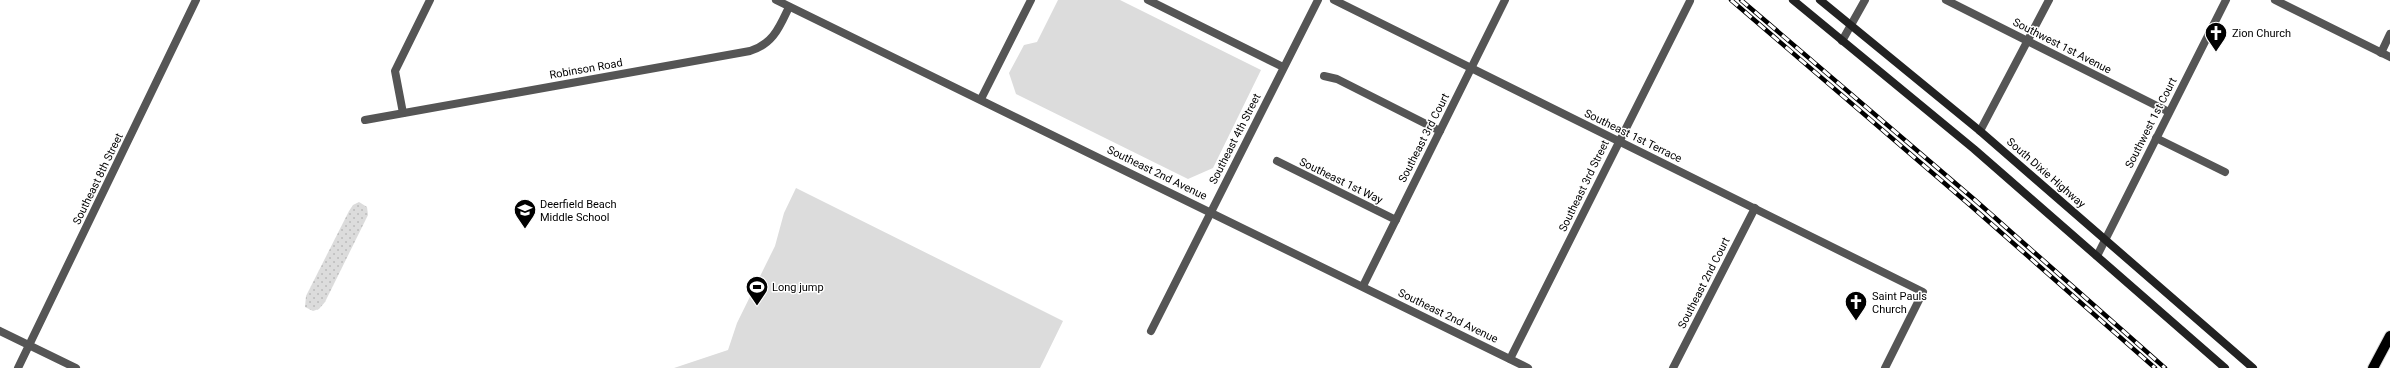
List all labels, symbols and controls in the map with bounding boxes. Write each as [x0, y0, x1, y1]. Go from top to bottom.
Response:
street label: Southwest 1st Avenue [2011, 16, 2114, 77]
church icon: Zion Church [2203, 20, 2229, 53]
place label: Zion Church [2232, 27, 2291, 40]
street label: Robinson Road [548, 56, 624, 82]
street label: Southwest 1st Court [2123, 75, 2180, 170]
street label: Southeast 4th Street [1207, 91, 1264, 186]
street label: Southeast 3rd Court [1396, 91, 1452, 185]
street label: Southeast 1st Terrace [1582, 107, 1684, 165]
street label: Southeast 8th Street [70, 131, 126, 227]
street label: South Dixie Highway [2004, 135, 2089, 211]
street label: Southeast 3rd Street [1556, 138, 1612, 234]
street label: Southeast 2nd Avenue [1105, 143, 1209, 203]
street label: Southeast 1st Way [1297, 155, 1386, 207]
school or university icon: Deerfield Beach Middle School [512, 197, 538, 230]
place label: Deerfield Beach Middle School [540, 198, 617, 224]
street label: Southeast 2nd Court [1675, 235, 1733, 331]
sports icon: Long jump [744, 274, 770, 307]
place label: Long jump [772, 281, 824, 294]
street label: Southeast 2nd Avenue [1396, 286, 1500, 346]
church icon: Saint Pauls Church [1843, 289, 1869, 322]
place label: Saint Pauls Church [1872, 290, 1927, 316]

